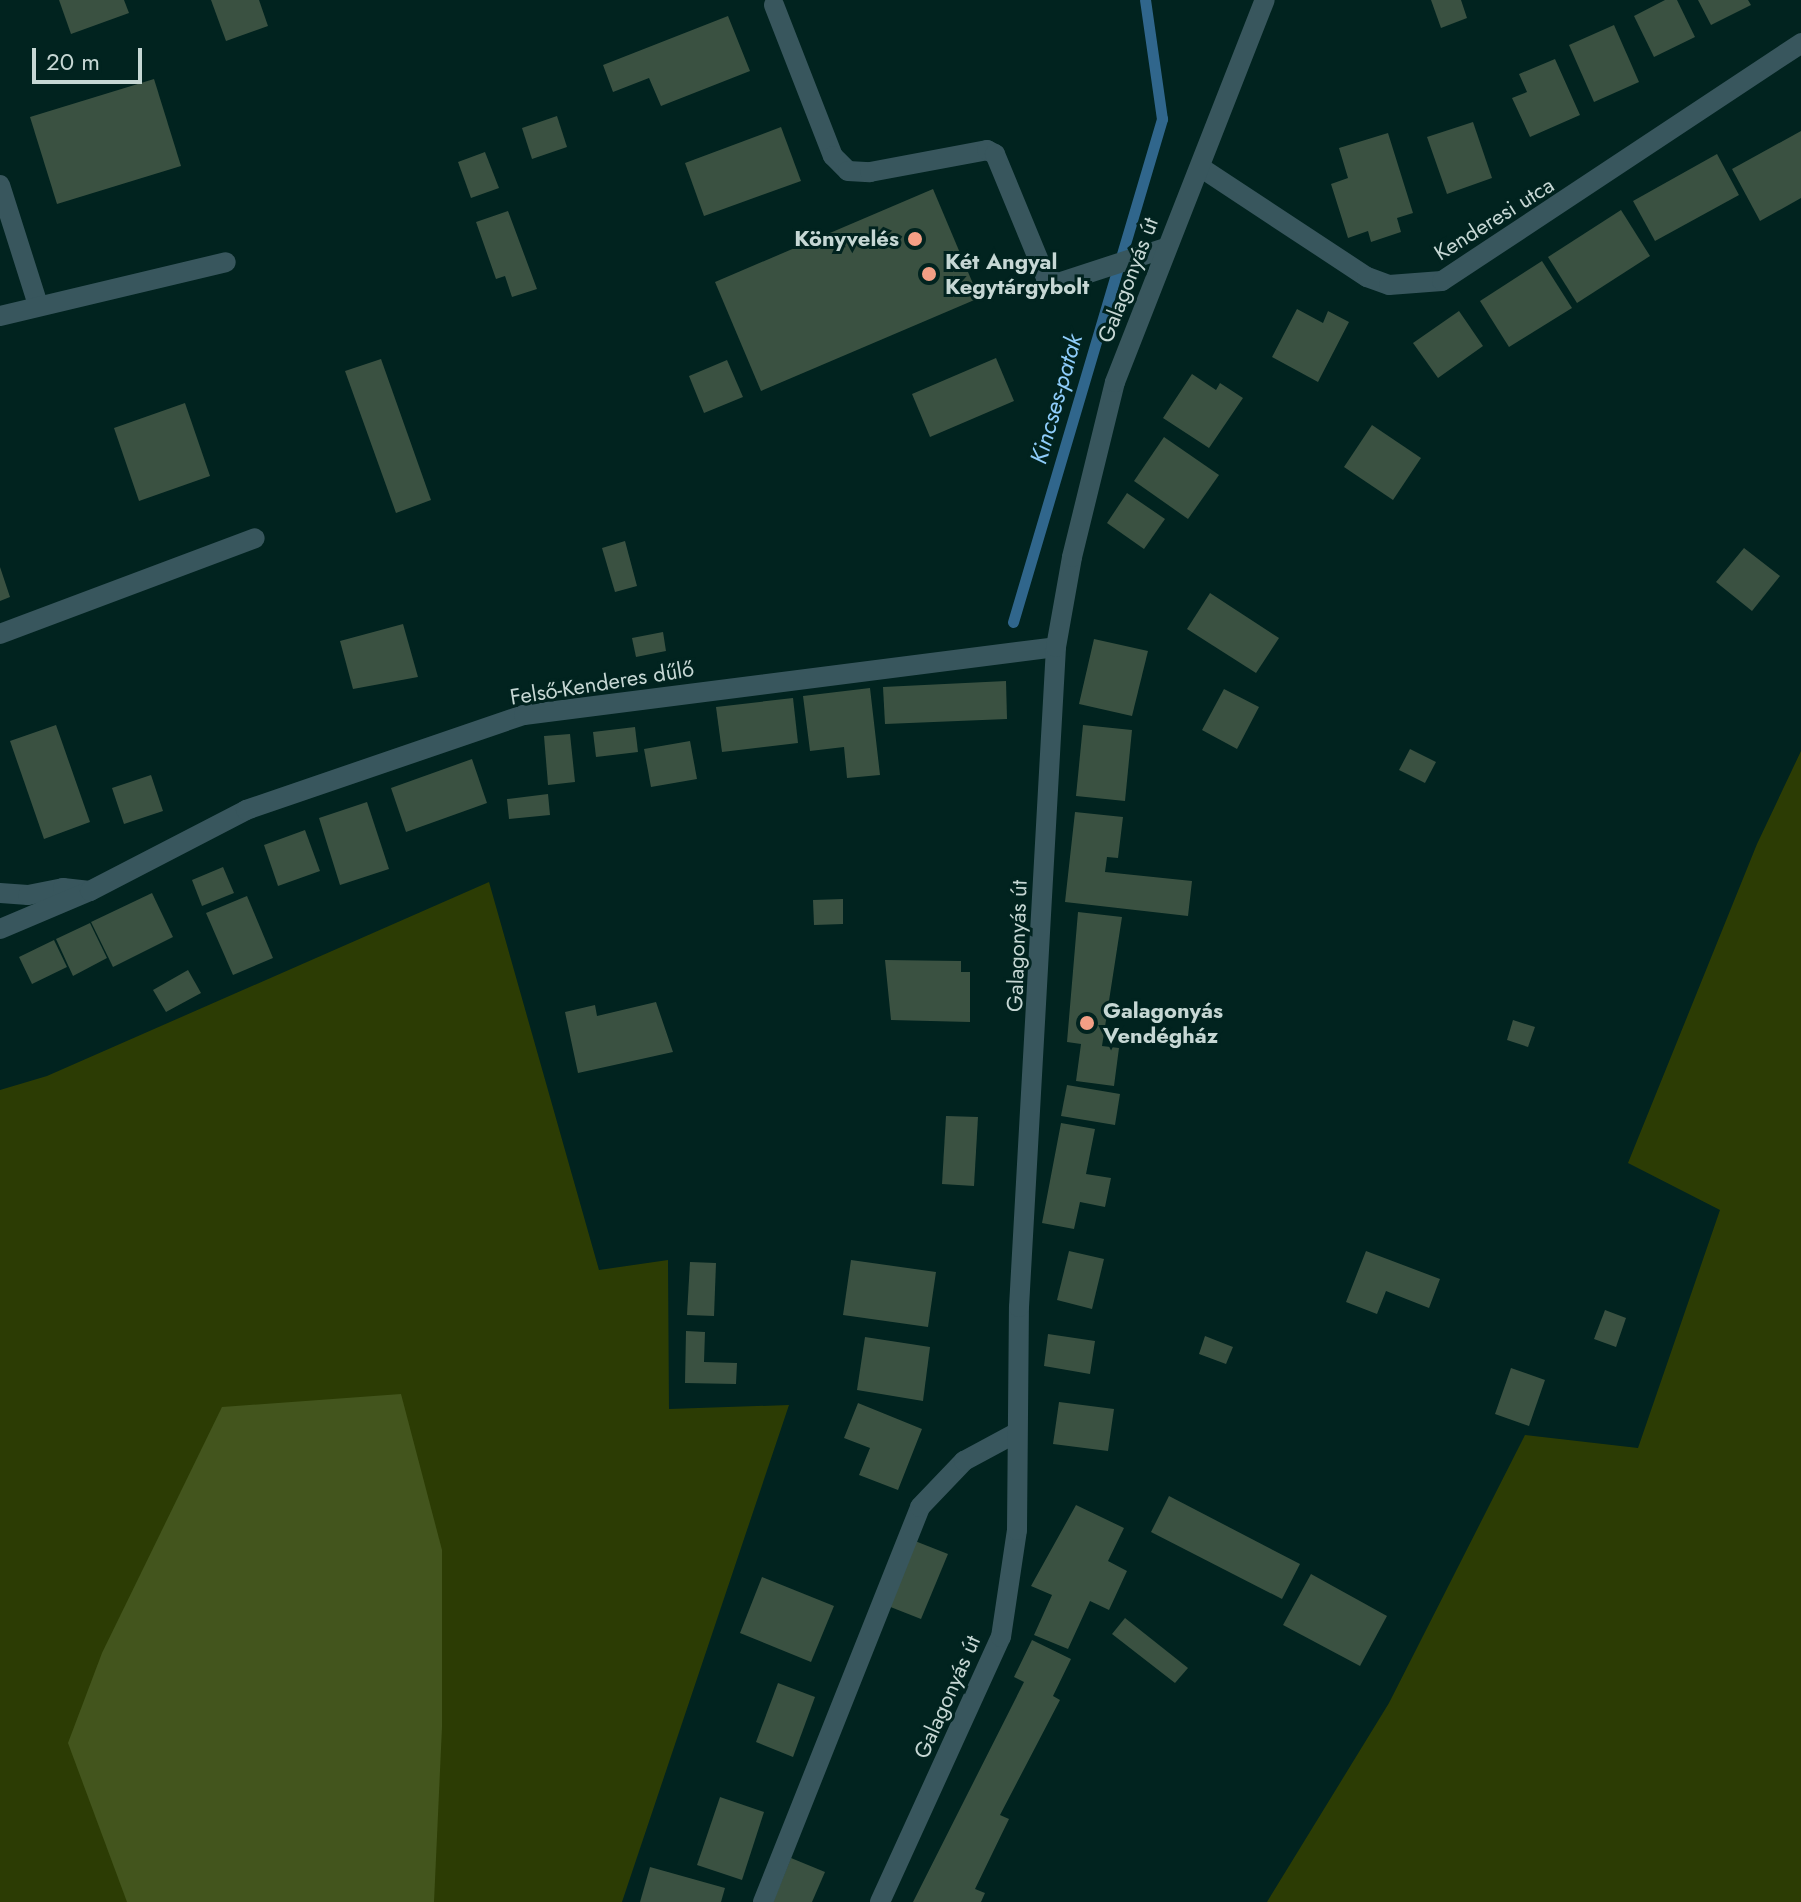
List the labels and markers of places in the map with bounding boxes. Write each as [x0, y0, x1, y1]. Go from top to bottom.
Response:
place label: Könyvelés [794, 226, 899, 252]
marker: Könyvelés [906, 230, 924, 248]
place label: Két Angyal Kegytárgybolt [945, 248, 1089, 300]
marker: Két Angyal Kegytárgybolt [920, 265, 938, 283]
place label: Galagonyás Vendégház [1103, 997, 1223, 1048]
marker: Galagonyás Vendégház [1078, 1014, 1096, 1032]

